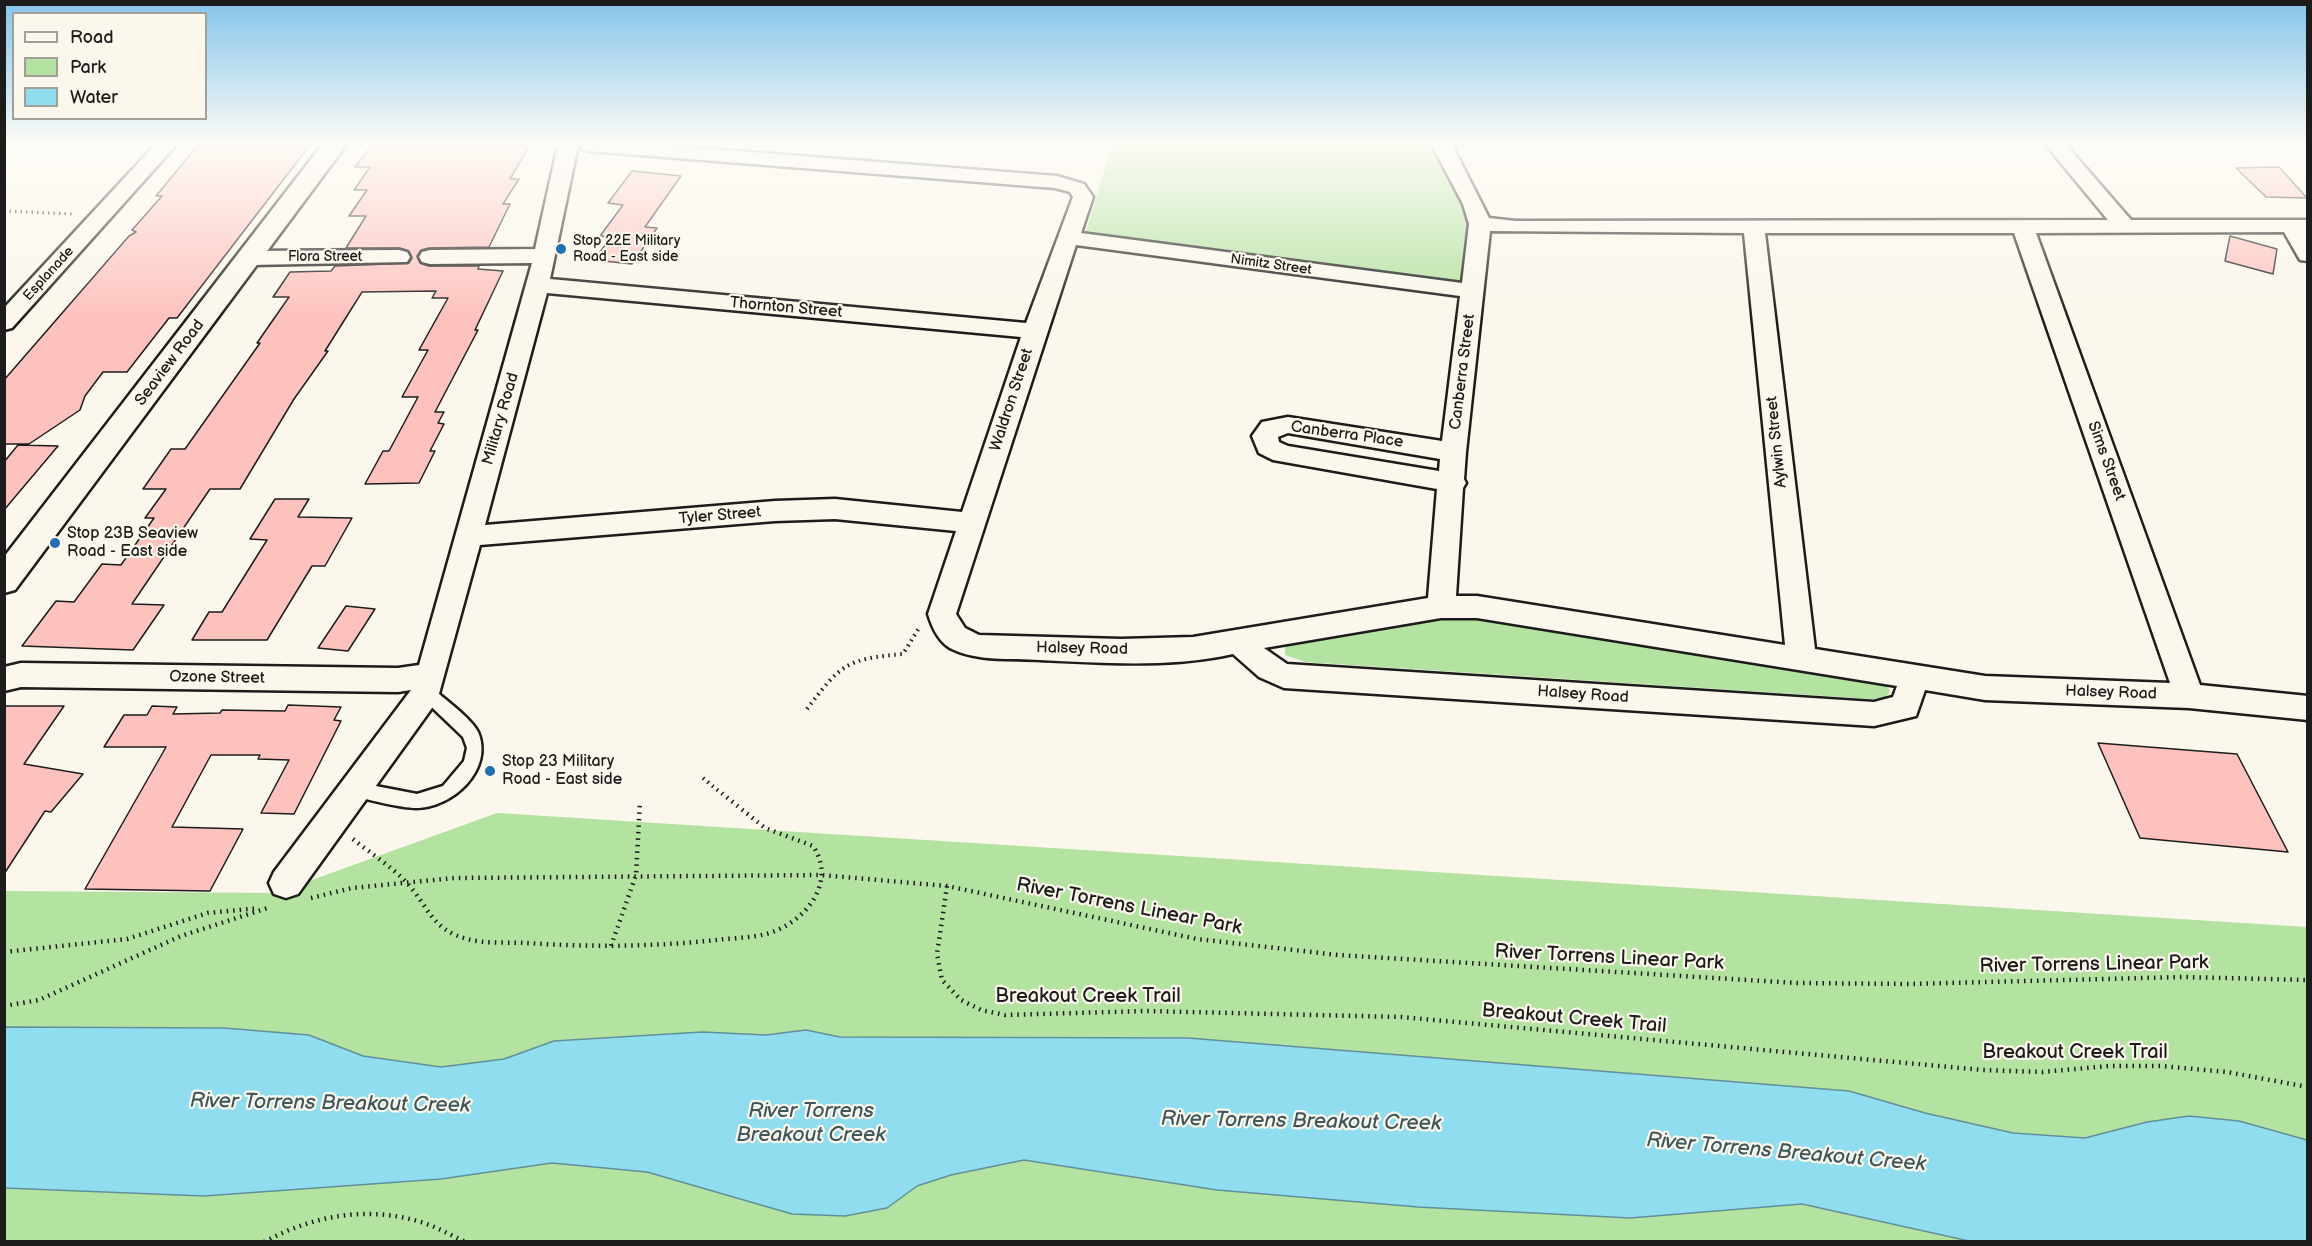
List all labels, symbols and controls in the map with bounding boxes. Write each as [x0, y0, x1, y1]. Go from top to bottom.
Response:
legend [12, 12, 207, 120]
text: Road [70, 27, 114, 48]
text: Park [70, 57, 106, 78]
text: Water [70, 87, 118, 108]
place label: Stop 22E Military Road - East side [573, 233, 680, 266]
marker: Stop 22E Military Road - East side [554, 242, 568, 256]
street label: Esplanade [20, 243, 78, 305]
street label: Flora Street [288, 249, 362, 265]
street label: Nimitz Street [1229, 251, 1313, 279]
street label: Thornton Street [729, 294, 843, 322]
street label: Canberra Street [1446, 313, 1480, 431]
street label: Seaview Road [131, 316, 209, 410]
street label: Waldron Street [986, 346, 1038, 454]
street label: Military Road [479, 371, 523, 467]
street label: Aylwin Street [1763, 395, 1791, 489]
street label: Canberra Place [1290, 418, 1404, 452]
street label: Sims Street [2083, 419, 2129, 503]
street label: Tyler Street [678, 503, 762, 529]
place label: Stop 23B Seaview Road - East side [67, 524, 198, 562]
marker: Stop 23B Seaview Road - East side [48, 536, 62, 550]
street label: Halsey Road [1036, 639, 1128, 659]
street label: Ozone Street [169, 668, 265, 688]
street label: Halsey Road [1537, 682, 1629, 708]
street label: Halsey Road [2065, 682, 2157, 704]
place label: Stop 23 Military Road - East side [502, 752, 622, 790]
marker: Stop 23 Military Road - East side [483, 764, 497, 778]
street label: River Torrens Linear Park [1014, 873, 1244, 941]
street label: River Torrens Linear Park [1494, 940, 1724, 976]
street label: River Torrens Linear Park [1979, 951, 2209, 979]
street label: Breakout Creek Trail [995, 985, 1181, 1009]
street label: Breakout Creek Trail [1481, 999, 1667, 1039]
street label: Breakout Creek Trail [1982, 1041, 2168, 1065]
water label: River Torrens Breakout Creek [190, 1089, 470, 1119]
water label: River Torrens Breakout Creek [737, 1099, 885, 1149]
water label: River Torrens Breakout Creek [1161, 1107, 1441, 1137]
water label: River Torrens Breakout Creek [1645, 1128, 1927, 1178]

